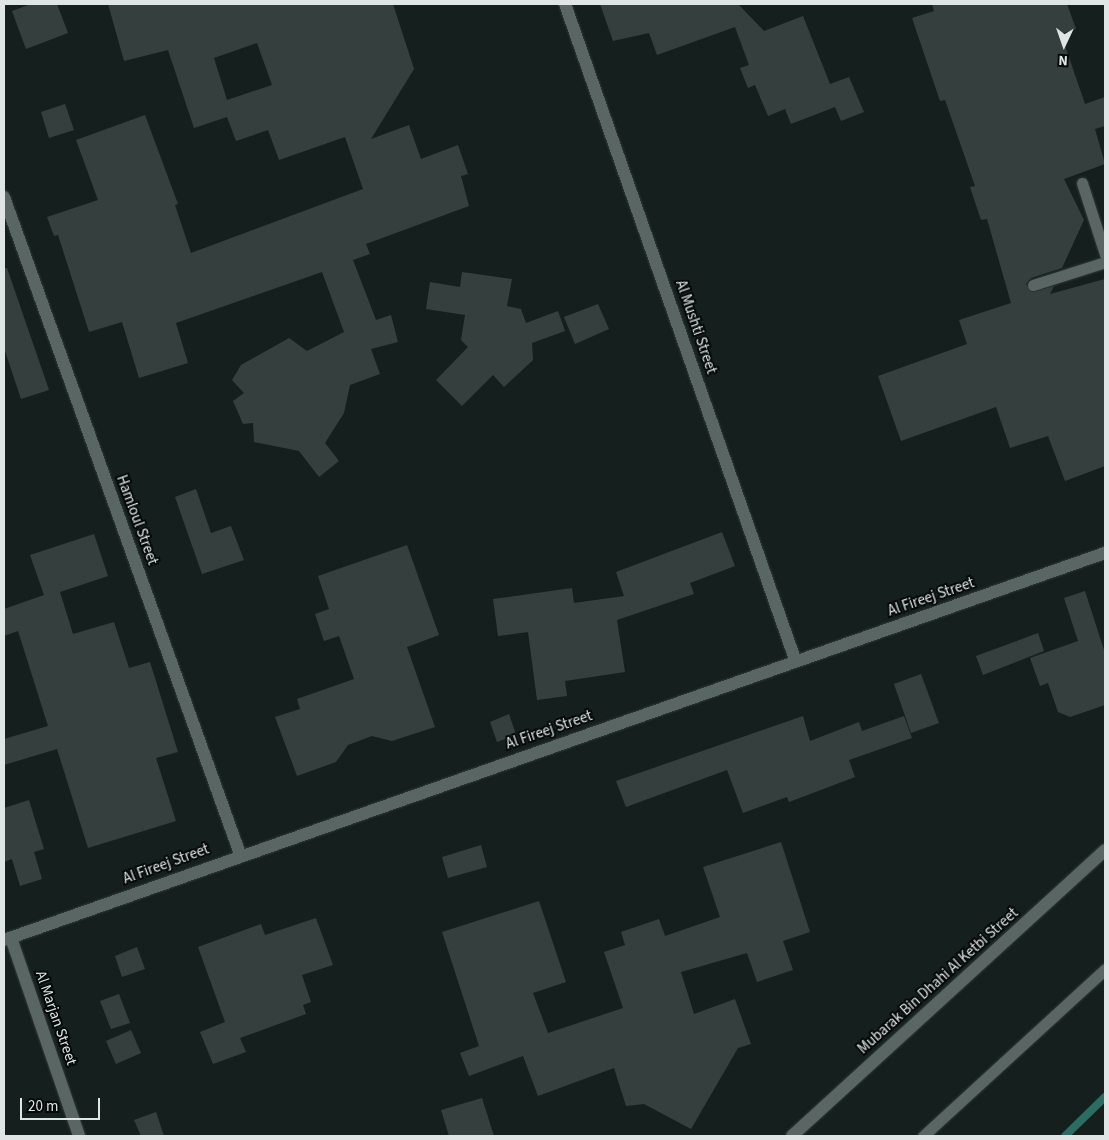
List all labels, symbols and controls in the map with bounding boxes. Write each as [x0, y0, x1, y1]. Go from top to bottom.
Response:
north arrow [1039, 20, 1089, 70]
text: N [1058, 50, 1068, 70]
street label: Al Mushti Street [672, 278, 720, 376]
street label: Hamloul Street [112, 473, 162, 567]
street label: Al Fireej Street [885, 574, 977, 620]
street label: Al Fireej Street [503, 707, 595, 753]
street label: Al Fireej Street [120, 840, 212, 888]
street label: Mubarak Bin Dhahi Al Ketbi Street [854, 904, 1022, 1058]
street label: Al Marjan Street [31, 968, 81, 1068]
scale bar [22, 1088, 102, 1120]
text: 20 m [28, 1096, 58, 1117]

